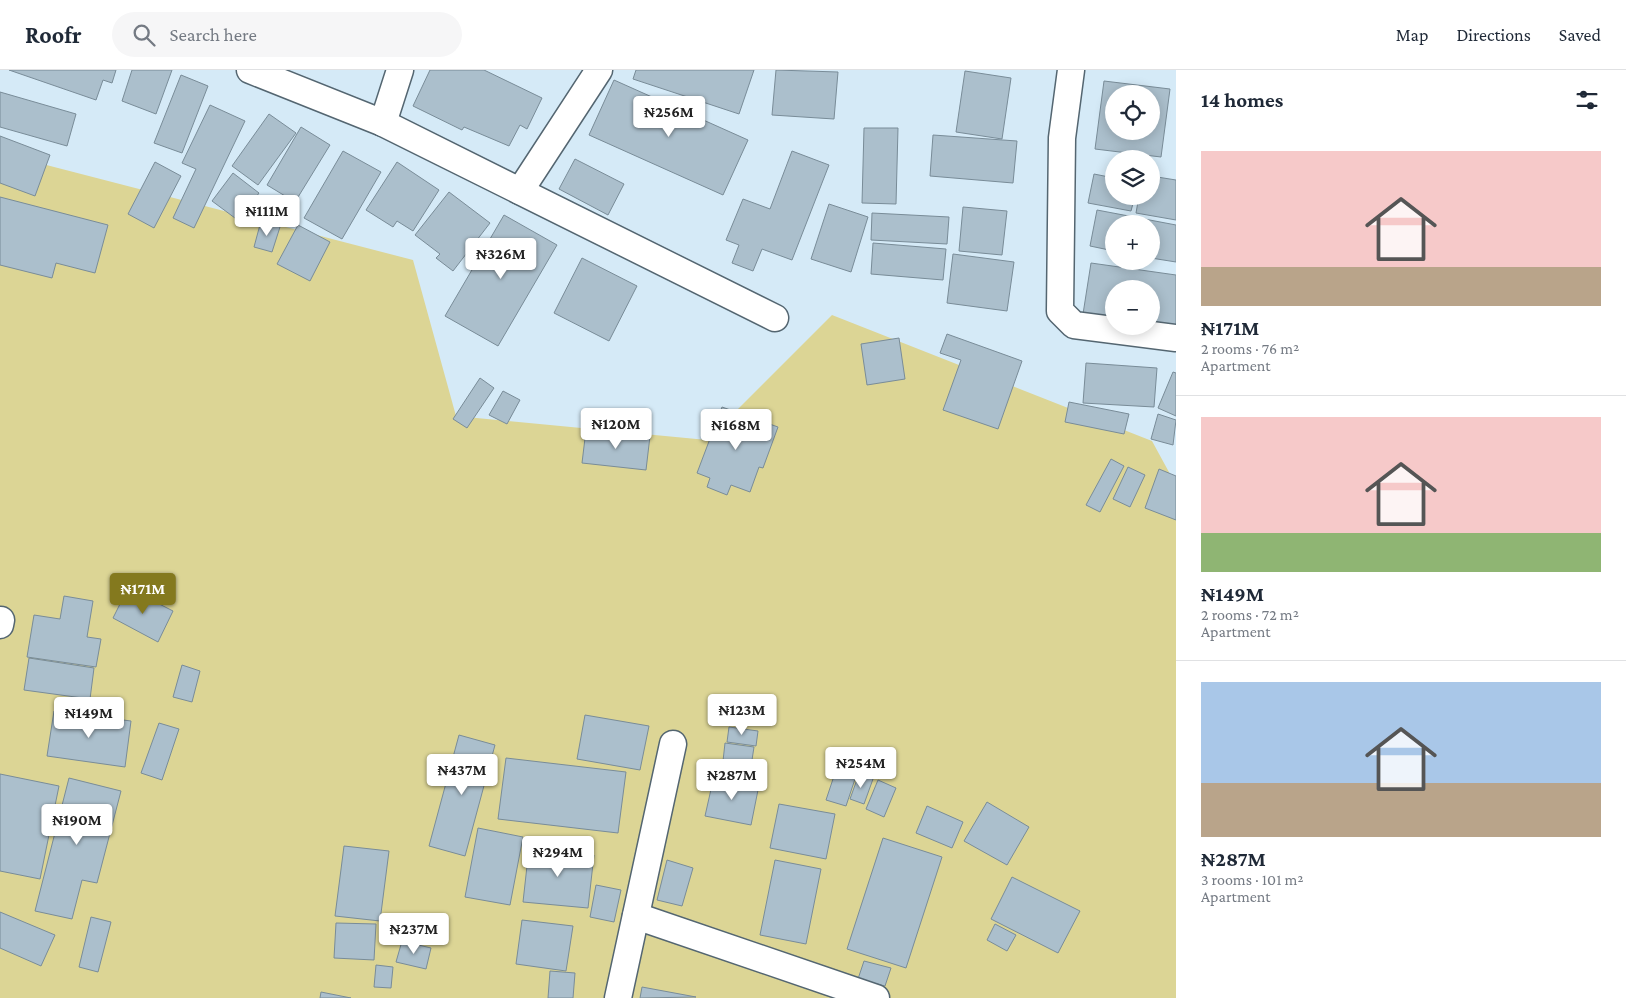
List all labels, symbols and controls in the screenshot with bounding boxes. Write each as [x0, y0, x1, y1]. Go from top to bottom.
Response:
search box [112, 12, 462, 57]
text: Roofr [25, 21, 82, 48]
icon: search [130, 21, 158, 49]
text: Search here [170, 24, 257, 45]
text: Map [1396, 25, 1428, 45]
text: Directions [1456, 25, 1531, 45]
text: Saved [1559, 25, 1601, 45]
map controls [1105, 85, 1160, 335]
button: locate [1105, 85, 1160, 140]
icon: filters [1573, 86, 1601, 114]
text: 14 homes [1201, 88, 1283, 112]
pin: ₦256M [634, 96, 704, 138]
text: ₦256M [644, 103, 694, 120]
button: layers [1105, 150, 1160, 205]
icon: home [1356, 184, 1446, 274]
pin: ₦111M [232, 194, 302, 237]
text: ₦111M [246, 202, 288, 219]
button: + [1105, 215, 1160, 270]
pin: ₦326M [466, 238, 536, 280]
text: ₦326M [476, 245, 526, 262]
button: − [1105, 280, 1160, 335]
text: ₦171M [1201, 316, 1259, 340]
text: 2 rooms · 76 m² [1201, 340, 1299, 357]
text: Apartment [1201, 357, 1271, 374]
pin: ₦120M [581, 408, 651, 450]
pin: ₦168M [701, 408, 771, 451]
text: ₦120M [592, 415, 640, 432]
text: ₦168M [712, 416, 760, 433]
icon: home [1356, 449, 1446, 539]
pin: ₦171M [108, 572, 178, 615]
text: ₦171M [121, 580, 165, 597]
text: ₦149M [1201, 582, 1264, 606]
text: 2 rooms · 72 m² [1201, 606, 1299, 623]
text: Apartment [1201, 623, 1271, 640]
pin: ₦123M [707, 694, 777, 736]
pin: ₦149M [54, 696, 124, 739]
text: ₦123M [719, 701, 765, 718]
text: ₦149M [65, 704, 113, 721]
icon: home [1356, 714, 1446, 804]
pin: ₦254M [826, 746, 896, 789]
pin: ₦437M [427, 754, 497, 796]
text: ₦254M [836, 754, 886, 771]
pin: ₦287M [697, 758, 767, 801]
text: ₦437M [438, 761, 486, 778]
text: ₦287M [707, 766, 757, 783]
pin: ₦190M [42, 804, 112, 846]
text: ₦190M [52, 811, 102, 828]
pin: ₦294M [523, 836, 593, 878]
text: ₦294M [533, 843, 583, 860]
text: ₦287M [1201, 847, 1266, 871]
text: 3 rooms · 101 m² [1201, 871, 1304, 888]
text: Apartment [1201, 888, 1271, 905]
pin: ₦237M [379, 912, 449, 955]
text: ₦237M [390, 920, 438, 937]

